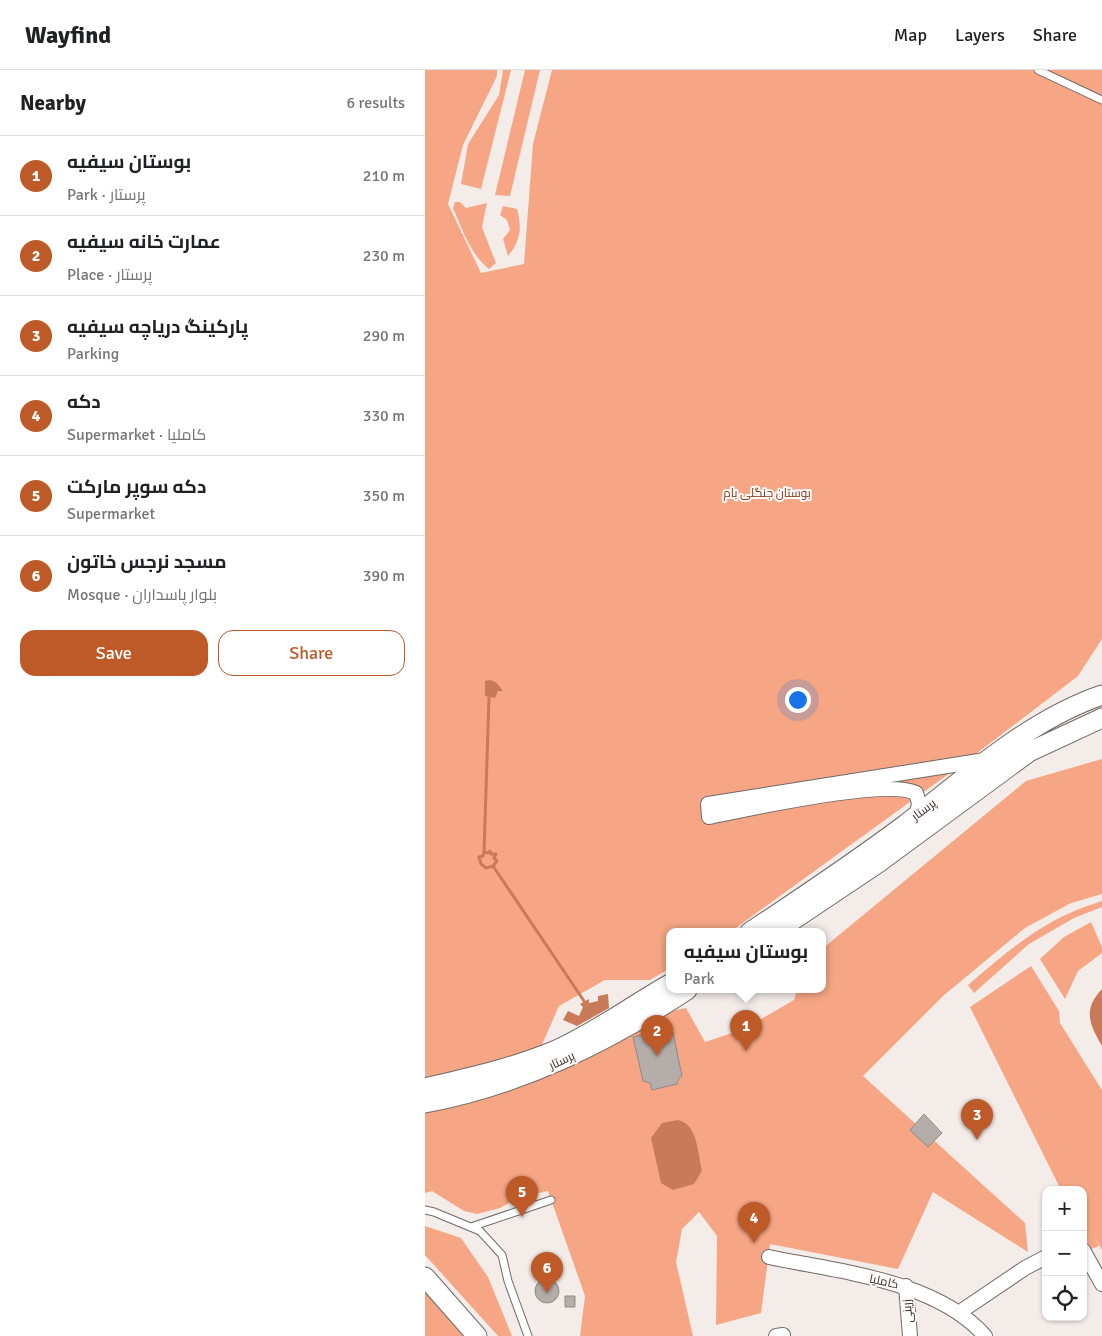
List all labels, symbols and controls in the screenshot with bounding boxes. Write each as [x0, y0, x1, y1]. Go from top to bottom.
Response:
text: Wayfind [25, 20, 111, 50]
text: Map [894, 24, 927, 46]
text: Layers [955, 24, 1005, 46]
text: Share [1033, 24, 1077, 46]
text: Nearby [20, 90, 86, 116]
text: 6 results [346, 93, 405, 113]
text: بوستان سیفیه [67, 150, 191, 174]
text: 1 [32, 166, 40, 186]
text: 210 m [363, 166, 405, 186]
text: Park · پرستار [67, 185, 146, 205]
text: عمارت خانه سیفیه [67, 230, 221, 254]
text: 2 [32, 246, 40, 266]
text: 230 m [363, 246, 405, 266]
text: Place · پرستار [67, 265, 152, 285]
text: پارکینگ دریاچه سیفیه [67, 315, 248, 339]
text: 3 [32, 326, 40, 346]
text: 290 m [363, 326, 405, 346]
text: Parking [67, 344, 119, 364]
text: دکه [67, 390, 101, 414]
text: 4 [32, 406, 40, 426]
text: 330 m [363, 406, 405, 426]
text: Supermarket · کاملیا [67, 425, 206, 445]
text: دکه سوپر مارکت [67, 475, 206, 499]
text: 5 [32, 486, 40, 506]
text: 350 m [363, 486, 405, 506]
park label: بوستان جنگلی بام [723, 486, 811, 501]
text: Supermarket [67, 504, 155, 524]
text: مسجد نرجس خاتون [67, 550, 227, 574]
text: 6 [32, 566, 40, 586]
text: 390 m [363, 566, 405, 586]
text: Mosque · بلوار پاسداران [67, 585, 217, 605]
button: Save [20, 630, 208, 676]
button: Share [218, 630, 405, 676]
your location [785, 687, 811, 713]
street label: پرستار [908, 795, 941, 826]
popup [666, 928, 826, 993]
text: بوستان سیفیه [684, 940, 808, 964]
text: Park [684, 969, 715, 989]
pin: 1 [730, 1010, 762, 1051]
pin: 2 [641, 1015, 673, 1056]
street label: پرستار [546, 1048, 579, 1075]
pin: 3 [961, 1099, 993, 1140]
pin: 5 [506, 1176, 538, 1217]
map controls [1042, 1186, 1087, 1321]
button: + [1042, 1186, 1087, 1231]
pin: 4 [738, 1202, 770, 1243]
button: − [1042, 1231, 1087, 1276]
pin: 6 [531, 1252, 563, 1293]
street label: کاملیا [868, 1272, 900, 1292]
button: locate [1042, 1276, 1087, 1321]
street label: زرینی [899, 1299, 917, 1323]

